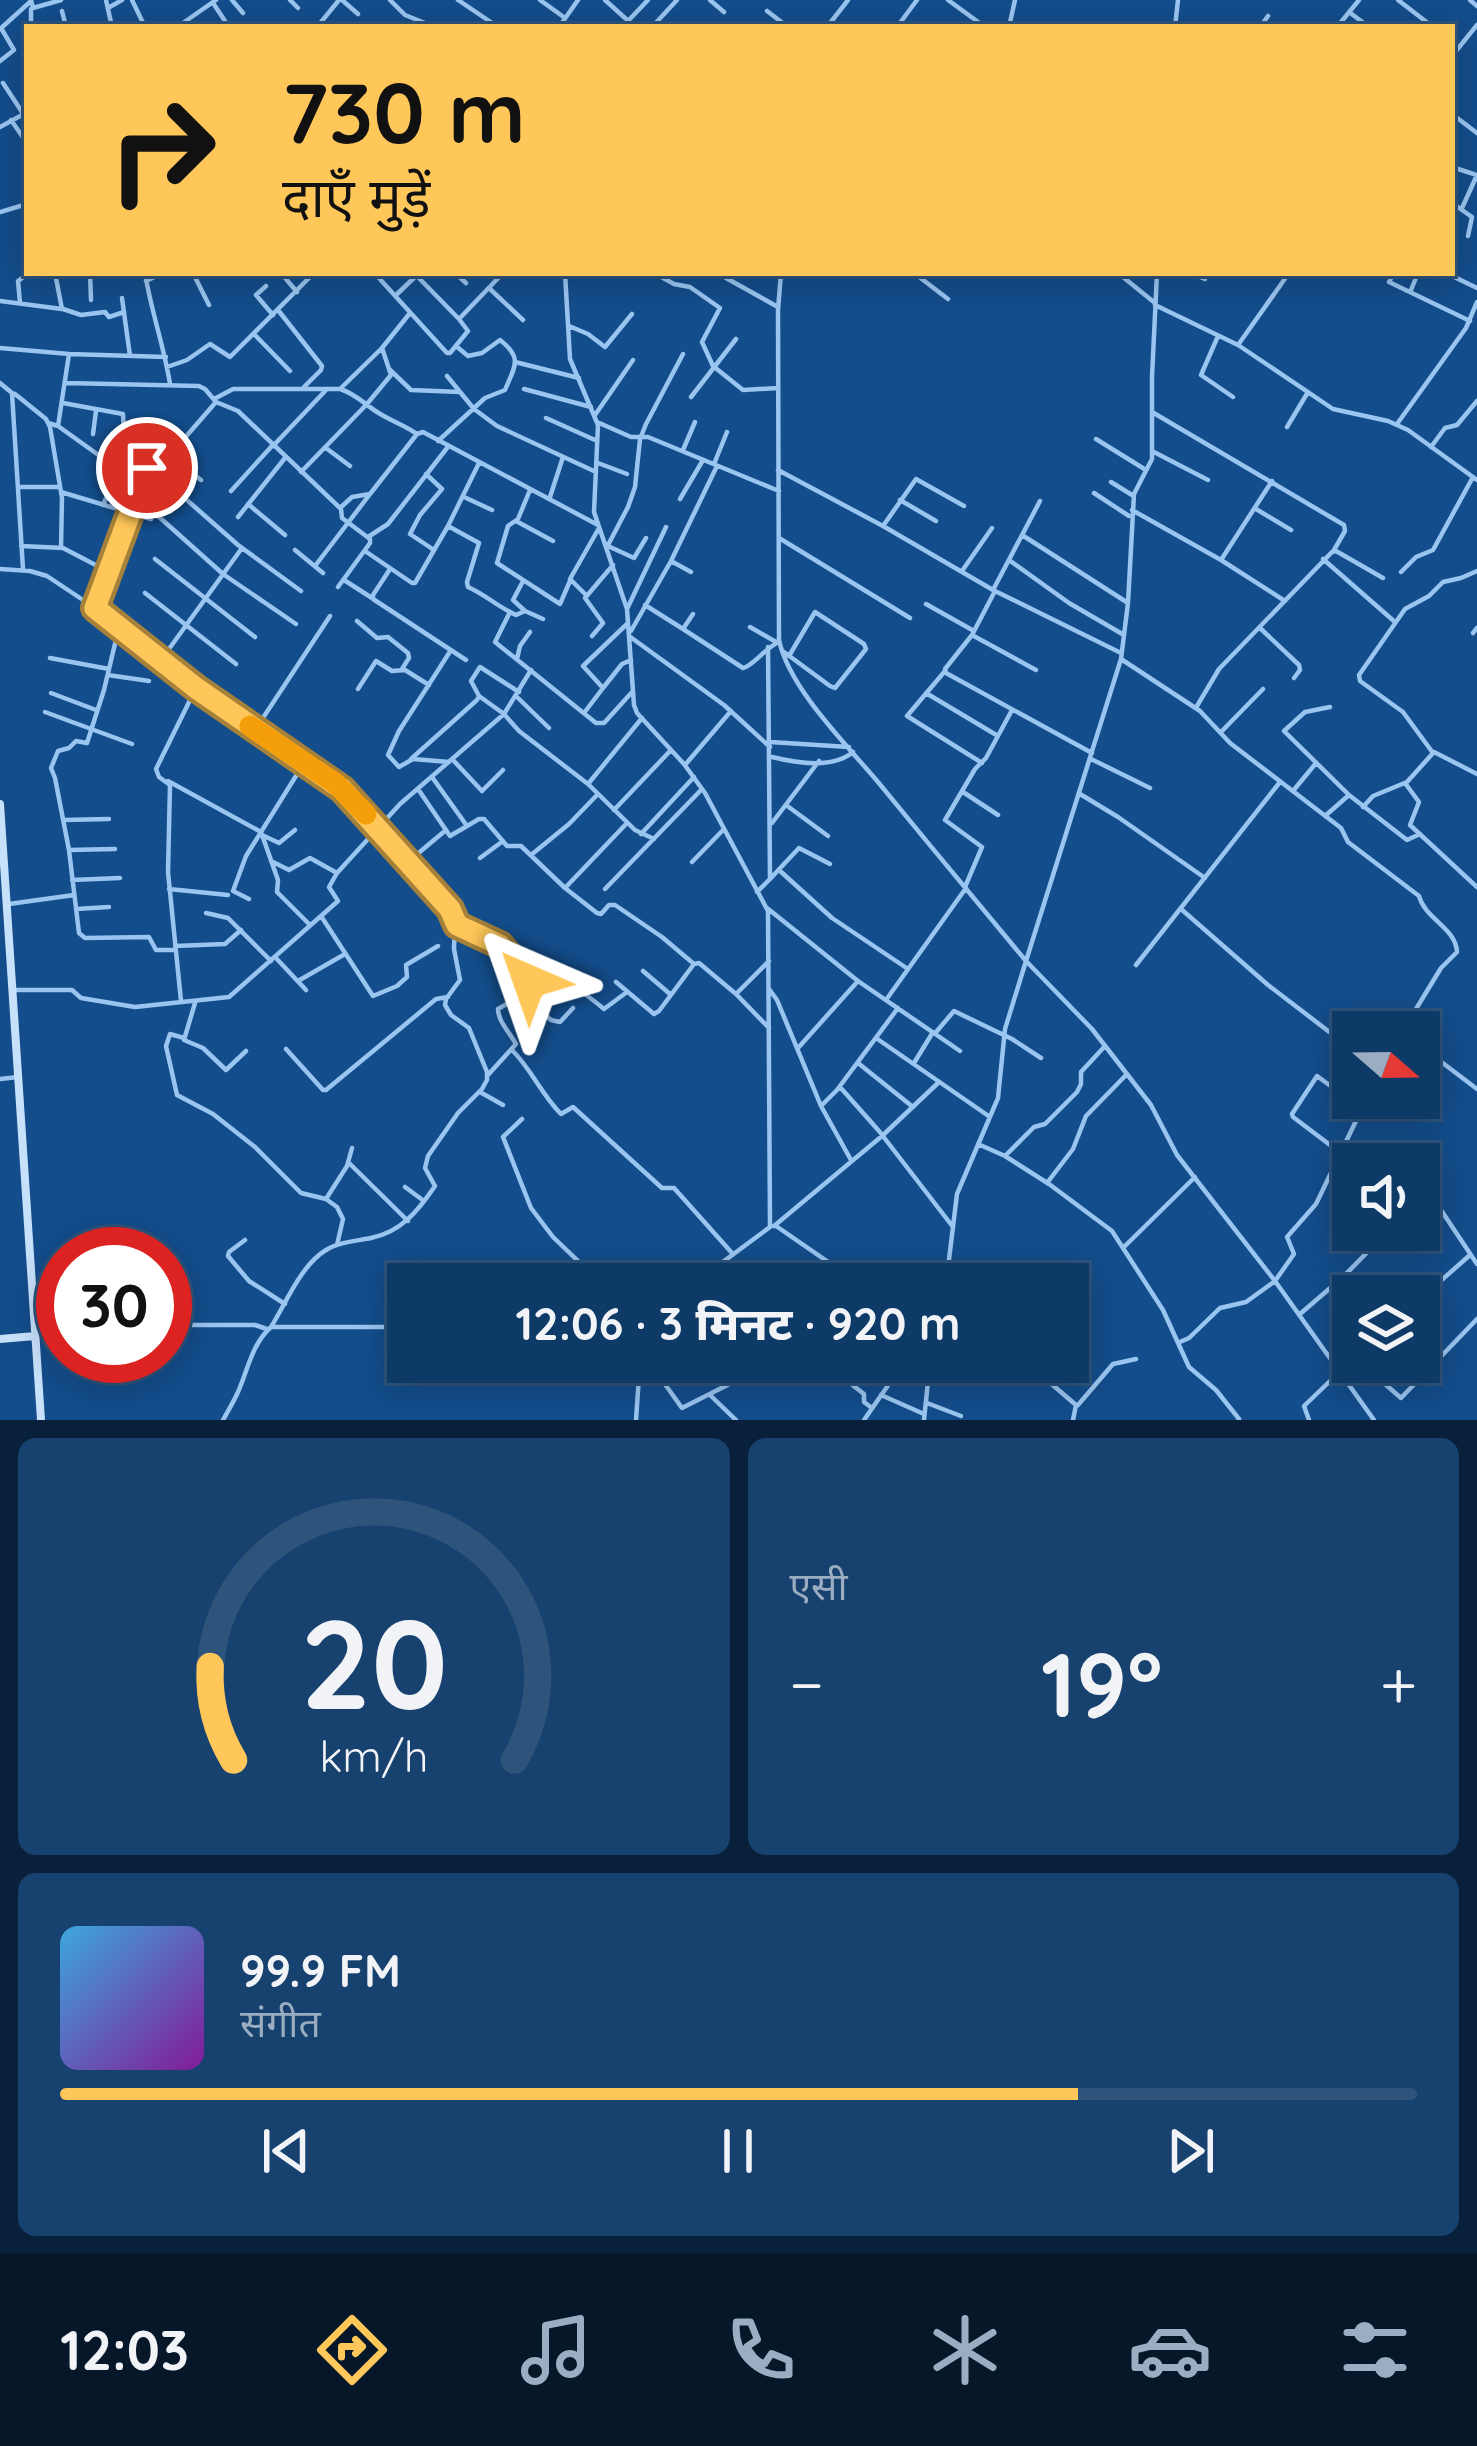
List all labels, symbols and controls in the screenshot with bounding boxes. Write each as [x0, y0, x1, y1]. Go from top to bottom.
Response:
text: 730 m [282, 59, 526, 164]
icon: right [84, 72, 240, 228]
text: दाएँ मुड़ें [282, 163, 430, 231]
pin [96, 417, 198, 519]
icon: arrive [114, 435, 180, 501]
position arrow [466, 918, 592, 1044]
north arrow [1332, 1011, 1440, 1119]
map controls [1332, 1011, 1440, 1383]
button: sound [1332, 1143, 1440, 1251]
speed limit sign: 30 [36, 1227, 192, 1383]
button: layers [1332, 1275, 1440, 1383]
text: 12:06 · 3 मिनट · 920 m [516, 1295, 960, 1351]
text: एसी [790, 1561, 848, 1610]
text: 20 [300, 1584, 448, 1740]
text: 19° [1041, 1627, 1163, 1740]
text: − [790, 1642, 824, 1725]
text: + [1380, 1642, 1417, 1725]
text: km/h [319, 1728, 428, 1782]
text: 99.9 FM [240, 1942, 401, 1998]
text: संगीत [240, 1998, 321, 2047]
icon: previous [253, 2118, 319, 2184]
icon: pause [705, 2118, 771, 2184]
icon: next [1158, 2118, 1224, 2184]
icon: directions [310, 2308, 394, 2392]
icon: music [514, 2308, 598, 2392]
icon: phone [719, 2308, 803, 2392]
icon: climate [923, 2308, 1007, 2392]
icon: car [1128, 2308, 1212, 2392]
icon: filters [1333, 2308, 1417, 2392]
text: 12:03 [60, 2316, 189, 2384]

